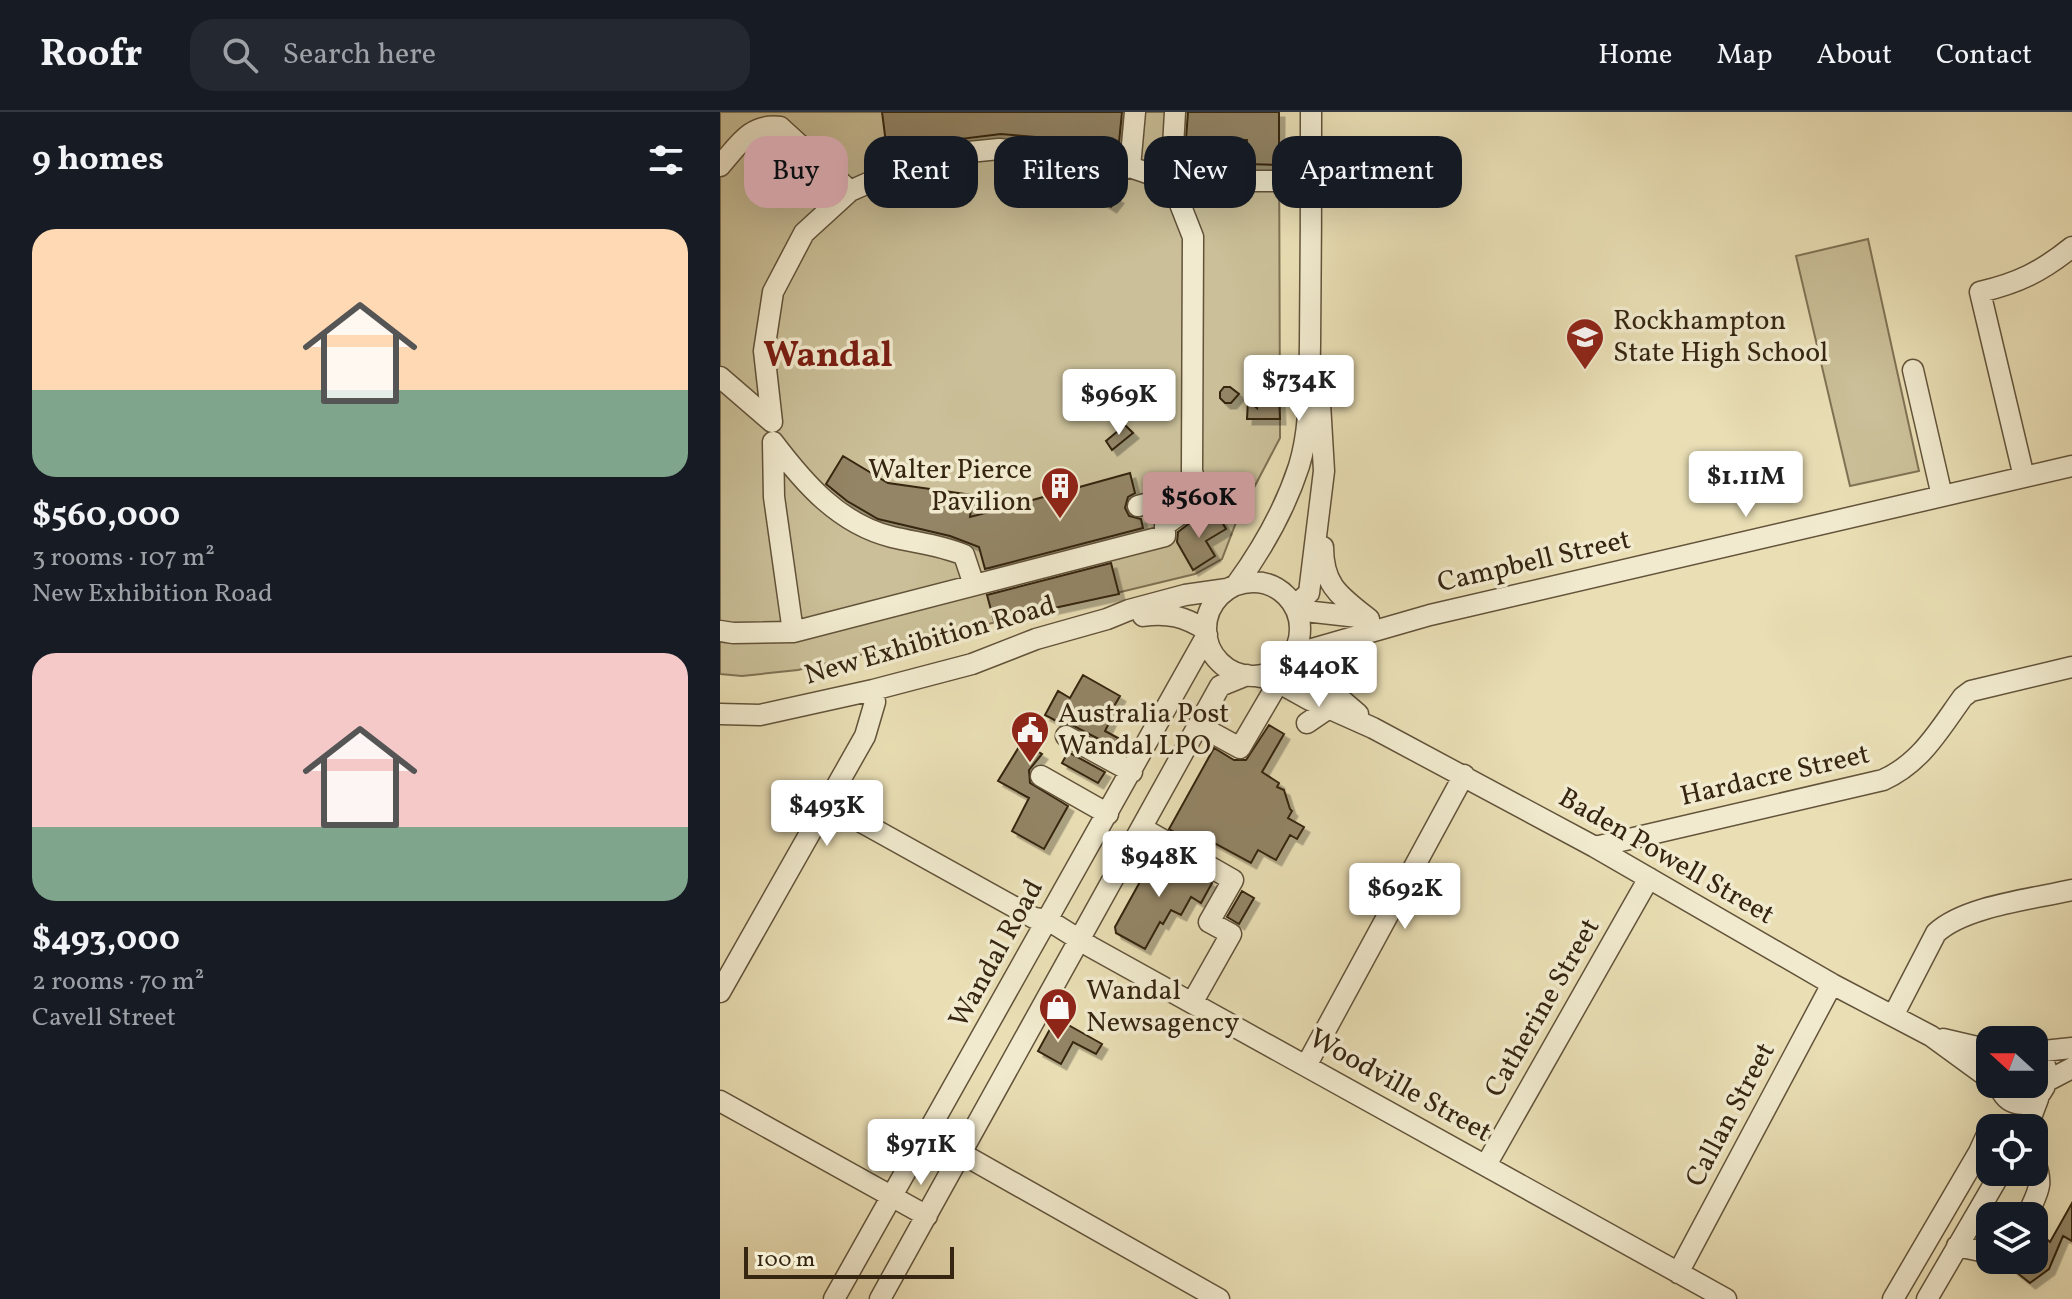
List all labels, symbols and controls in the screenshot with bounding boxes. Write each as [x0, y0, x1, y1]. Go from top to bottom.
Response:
search box [190, 19, 750, 91]
text: Roofr [40, 29, 142, 82]
icon: search [218, 33, 262, 77]
text: Search here [282, 34, 436, 76]
text: Home [1598, 36, 1672, 75]
text: Map [1716, 36, 1772, 75]
text: About [1816, 36, 1892, 75]
text: Contact [1936, 36, 2032, 75]
chip: Buy [744, 136, 848, 208]
chip: Rent [864, 136, 978, 208]
chip: Filters [994, 136, 1128, 208]
chip: New [1144, 136, 1256, 208]
chip: Apartment [1272, 136, 1462, 208]
text: 9 homes [32, 137, 164, 184]
icon: filters [644, 138, 688, 182]
icon: home [288, 281, 432, 425]
place label: Rockhampton State High School [1613, 302, 1828, 373]
school or university icon: Rockhampton State High School [1564, 316, 1606, 371]
district label: Wandal [763, 332, 893, 382]
pin: $734K [1243, 355, 1355, 423]
text: $734K [1262, 363, 1336, 399]
pin: $969K [1063, 369, 1175, 437]
text: $969K [1081, 377, 1157, 413]
place label: Walter Pierce Pavilion [868, 451, 1032, 522]
pin: $1.11M [1681, 451, 1811, 519]
text: $1.11M [1707, 459, 1785, 495]
building icon: Walter Pierce Pavilion [1039, 465, 1081, 520]
pin: $560K [1143, 472, 1255, 540]
text: $560K [1161, 480, 1237, 516]
text: $560,000 [32, 493, 180, 540]
street label: Campbell Street [1434, 521, 1634, 603]
text: 3 rooms · 107 m² [32, 540, 215, 576]
text: New Exhibition Road [32, 576, 273, 612]
street label: New Exhibition Road [800, 587, 1060, 695]
pin: $440K [1263, 641, 1375, 709]
text: $440K [1279, 649, 1359, 685]
place label: Australia Post Wandal LPO [1058, 695, 1229, 766]
icon: home [288, 705, 432, 849]
public building icon: Australia Post Wandal LPO [1009, 709, 1051, 764]
street label: Hardacre Street [1677, 735, 1873, 817]
street label: Baden Powell Street [1551, 779, 1781, 935]
pin: $493K [771, 780, 883, 848]
text: $493K [789, 788, 865, 824]
pin: $948K [1103, 831, 1215, 899]
text: $948K [1121, 839, 1197, 875]
pin: $692K [1349, 863, 1461, 931]
text: $692K [1367, 871, 1443, 907]
street label: Wandal Road [940, 873, 1054, 1035]
street label: Catherine Street [1476, 911, 1610, 1105]
text: $493,000 [32, 917, 180, 964]
text: 2 rooms · 70 m² [32, 964, 204, 1000]
place label: Wandal Newsagency [1086, 972, 1239, 1043]
shop icon: Wandal Newsagency [1037, 986, 1079, 1041]
text: Cavell Street [32, 1000, 176, 1036]
street label: Woodville Street [1301, 1020, 1499, 1152]
north arrow [1976, 1026, 2048, 1098]
map controls [1976, 1026, 2048, 1274]
street label: Callan Street [1677, 1036, 1785, 1194]
button: locate [1976, 1114, 2048, 1186]
pin: $971K [865, 1119, 977, 1187]
text: $971K [886, 1127, 956, 1163]
button: layers [1976, 1202, 2048, 1274]
scale bar [744, 1243, 954, 1279]
text: 100 m [756, 1245, 815, 1276]

